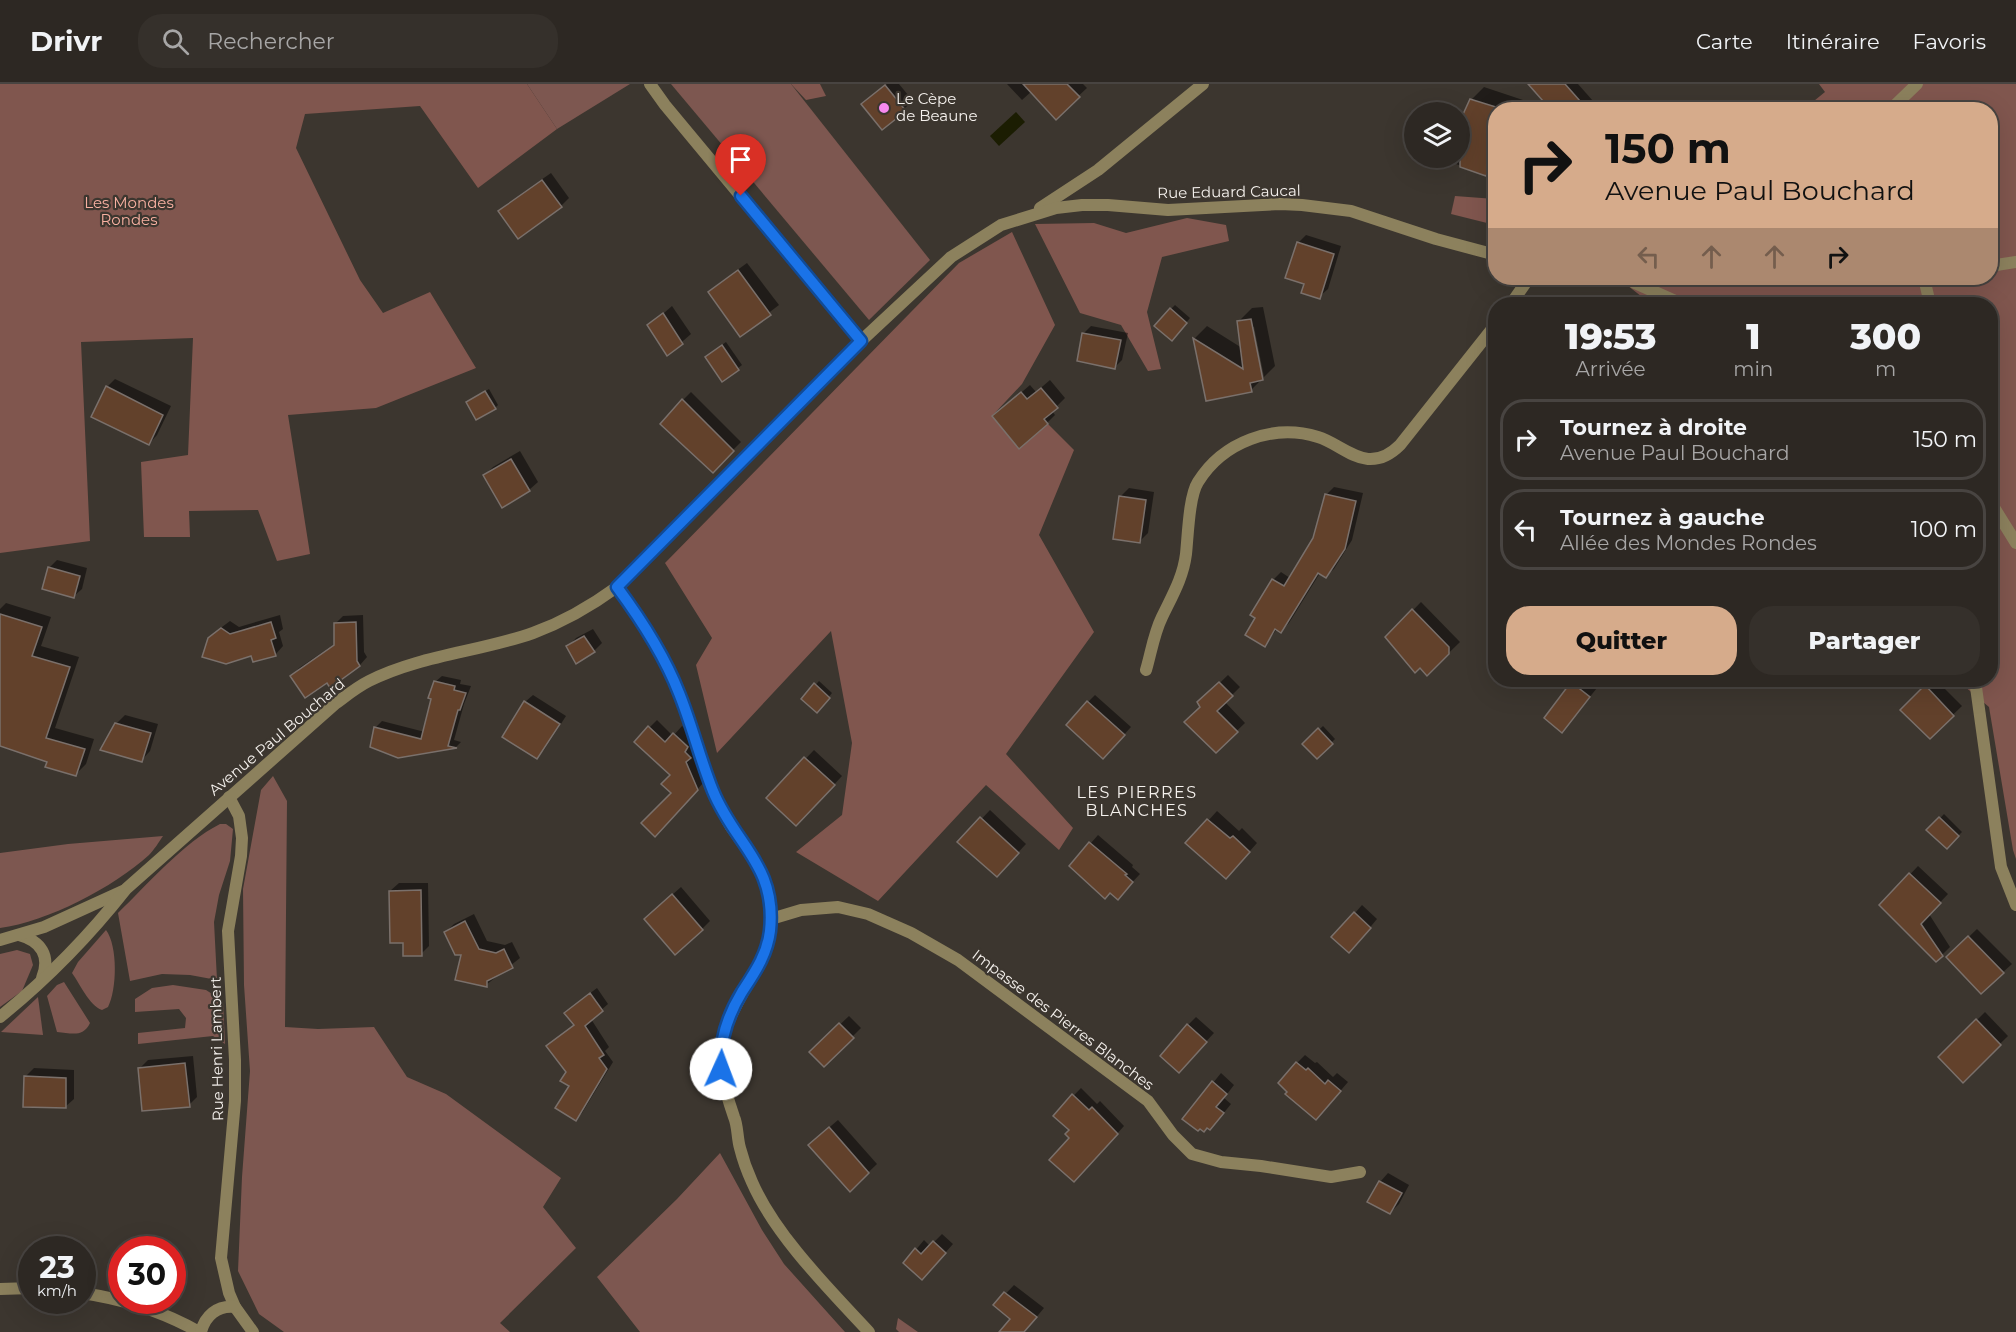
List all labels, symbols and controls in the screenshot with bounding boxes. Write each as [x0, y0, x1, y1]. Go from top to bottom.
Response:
search box [138, 14, 558, 68]
text: Drivr [30, 24, 102, 58]
icon: search [159, 25, 192, 58]
text: Rechercher [207, 28, 335, 55]
text: Carte [1696, 29, 1753, 54]
text: Itinéraire [1786, 29, 1880, 54]
text: Favoris [1913, 29, 1986, 54]
place label: Le Cèpe de Beaune [896, 89, 977, 125]
marker: Le Cèpe de Beaune [877, 101, 891, 115]
map controls [1404, 102, 1470, 168]
button: layers [1404, 102, 1470, 168]
text: 150 m [1605, 122, 1731, 174]
icon: right [1506, 126, 1584, 204]
pin [715, 134, 766, 196]
icon: arrive [724, 143, 757, 176]
text: Avenue Paul Bouchard [1605, 174, 1915, 207]
street label: Rue Eduard Caucal [1157, 181, 1301, 202]
park label: Les Mondes Rondes [84, 193, 174, 229]
icon: left [1632, 240, 1665, 273]
icon: ahead [1695, 240, 1728, 273]
icon: ahead [1758, 240, 1791, 273]
icon: right [1821, 240, 1854, 273]
text: 19:53 [1565, 314, 1656, 358]
text: 1 [1746, 314, 1761, 358]
text: 300 [1850, 314, 1921, 358]
text: Arrivée [1576, 357, 1646, 381]
text: min [1733, 357, 1773, 381]
text: m [1875, 357, 1896, 381]
text: Tournez à droite [1560, 414, 1747, 441]
icon: right [1509, 423, 1542, 456]
text: 150 m [1913, 426, 1977, 453]
text: Avenue Paul Bouchard [1560, 441, 1789, 465]
text: Tournez à gauche [1560, 504, 1765, 531]
icon: left [1509, 513, 1542, 546]
text: 100 m [1911, 516, 1977, 543]
text: Allée des Mondes Rondes [1560, 531, 1817, 555]
button: Quitter [1506, 606, 1737, 675]
button: Partager [1749, 606, 1980, 675]
street label: Avenue Paul Bouchard [205, 674, 349, 799]
district label: LES PIERRES BLANCHES [1076, 783, 1198, 820]
street label: Impasse des Pierres Blanches [969, 945, 1158, 1094]
street label: Rue Henri Lambert [206, 977, 227, 1121]
position arrow [689, 1037, 753, 1101]
speed limit sign: 30 [108, 1236, 186, 1314]
text: 23 [39, 1249, 75, 1286]
text: km/h [37, 1281, 77, 1300]

